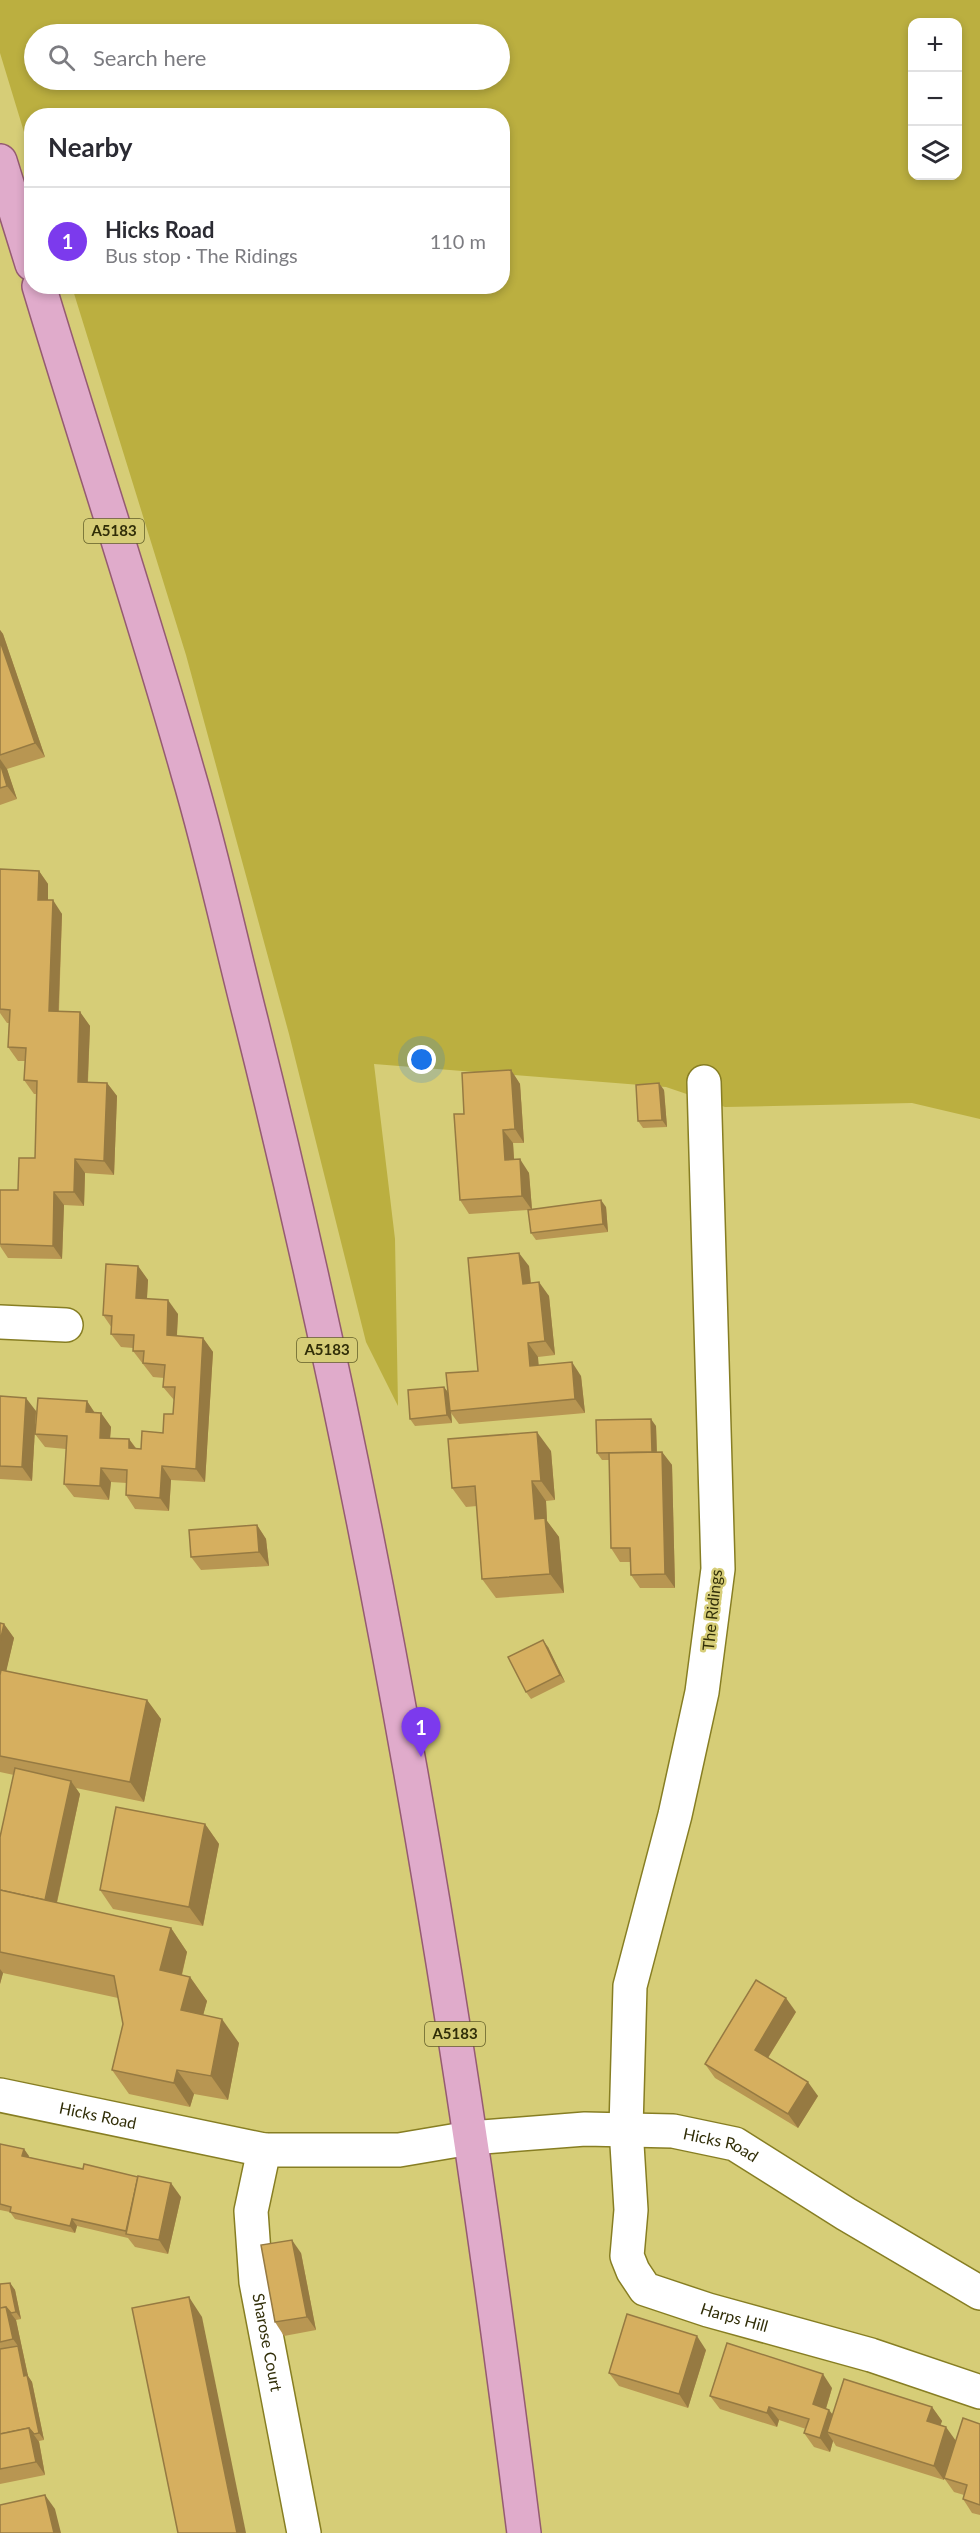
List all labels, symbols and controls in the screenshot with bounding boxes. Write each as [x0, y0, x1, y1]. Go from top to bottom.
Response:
map controls [908, 18, 962, 180]
button: + [908, 18, 962, 72]
search box [24, 24, 510, 90]
icon: search [45, 41, 78, 74]
text: Search here [93, 44, 206, 71]
button: − [908, 72, 962, 126]
button: layers [908, 126, 962, 180]
text: Nearby [48, 131, 133, 163]
text: Hicks Road [105, 216, 214, 243]
text: 1 [62, 229, 73, 253]
text: 110 m [430, 229, 486, 253]
text: Bus stop · The Ridings [105, 243, 298, 267]
road number: A5183 [84, 519, 144, 543]
your location [407, 1045, 436, 1074]
road number: A5183 [297, 1338, 357, 1362]
street label: The Ridings [698, 1568, 725, 1651]
pin: 1 [402, 1708, 440, 1757]
road number: A5183 [425, 2022, 485, 2046]
street label: Hicks Road [58, 2098, 138, 2132]
street label: Hicks Road [682, 2123, 762, 2165]
street label: Sharose Court [249, 2292, 287, 2393]
street label: Harps Hill [698, 2298, 771, 2335]

